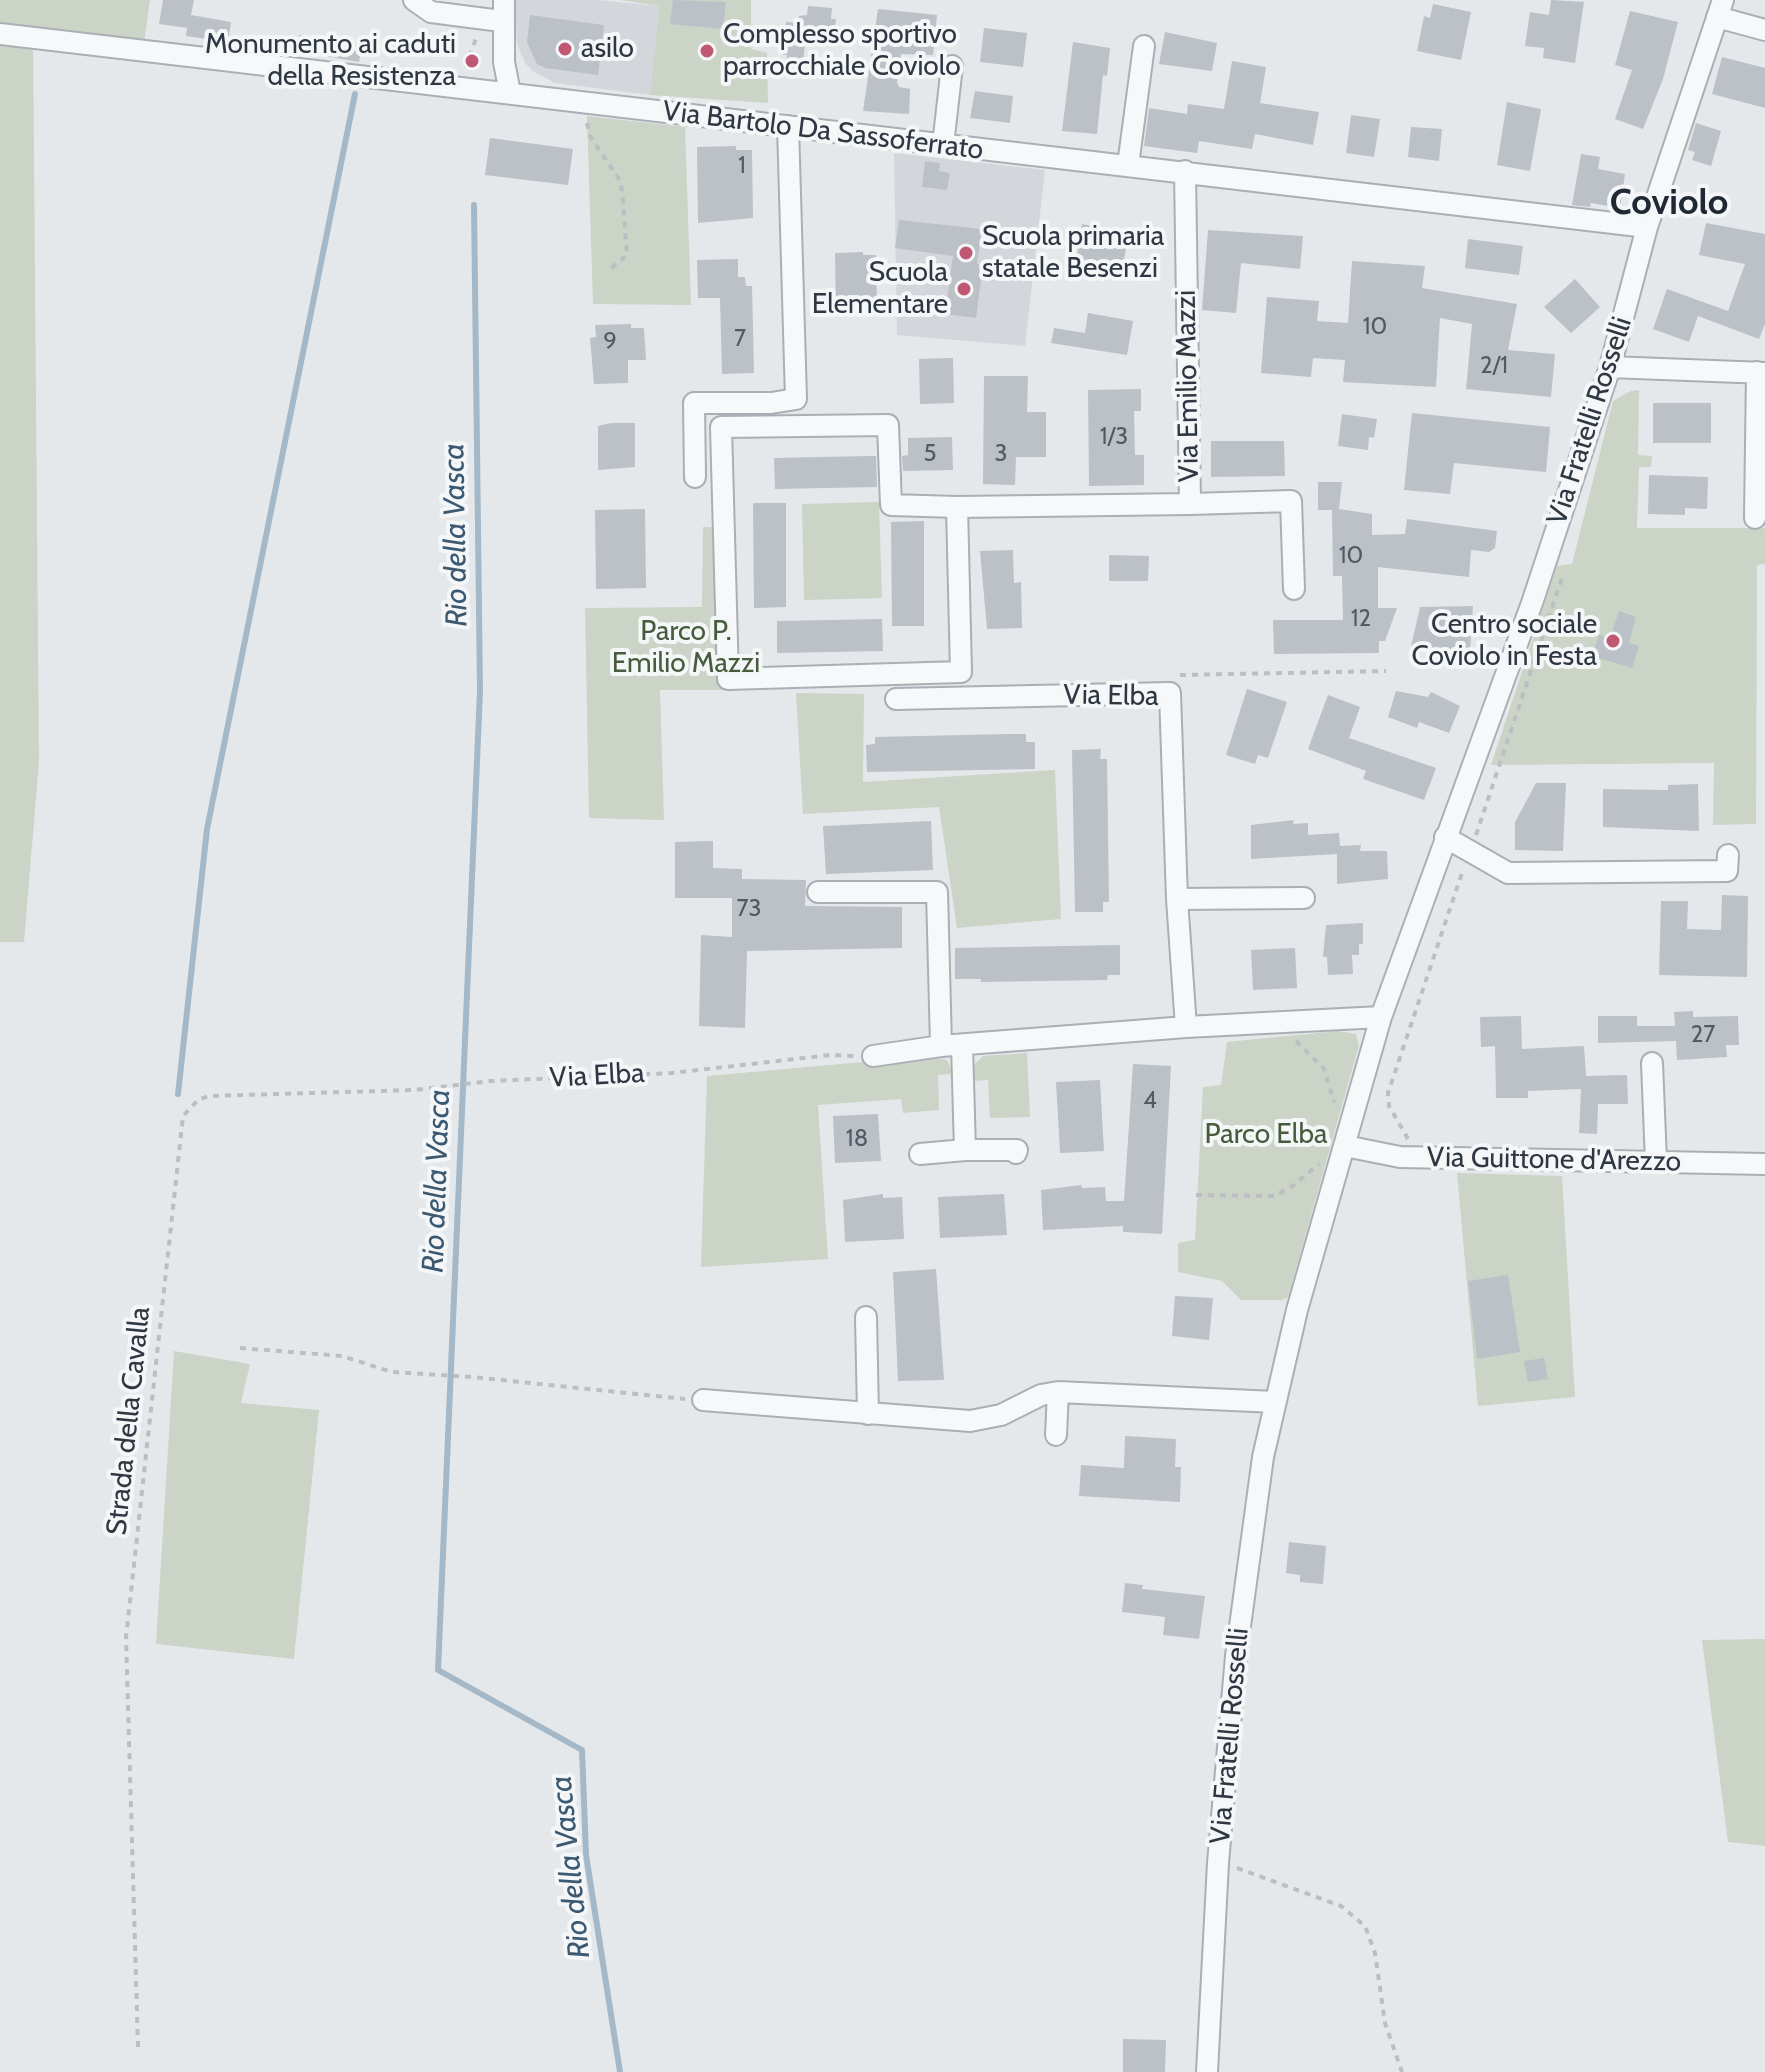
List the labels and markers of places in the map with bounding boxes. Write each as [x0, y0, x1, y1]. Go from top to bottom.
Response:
place label: Complesso sportivo parrocchiale Coviolo [723, 18, 961, 84]
place label: Monumento ai caduti della Resistenza [205, 28, 456, 94]
place label: asilo [581, 32, 634, 66]
marker: asilo [556, 40, 574, 58]
marker: Complesso sportivo parrocchiale Coviolo [698, 42, 716, 60]
marker: Monumento ai caduti della Resistenza [463, 52, 481, 70]
place label: Scuola primaria statale Besenzi [982, 220, 1164, 286]
marker: Scuola primaria statale Besenzi [957, 244, 975, 262]
place label: Scuola Elementare [812, 256, 948, 322]
marker: Scuola Elementare [955, 280, 973, 298]
place label: Centro sociale Coviolo in Festa [1412, 608, 1597, 674]
marker: Centro sociale Coviolo in Festa [1604, 632, 1622, 650]

